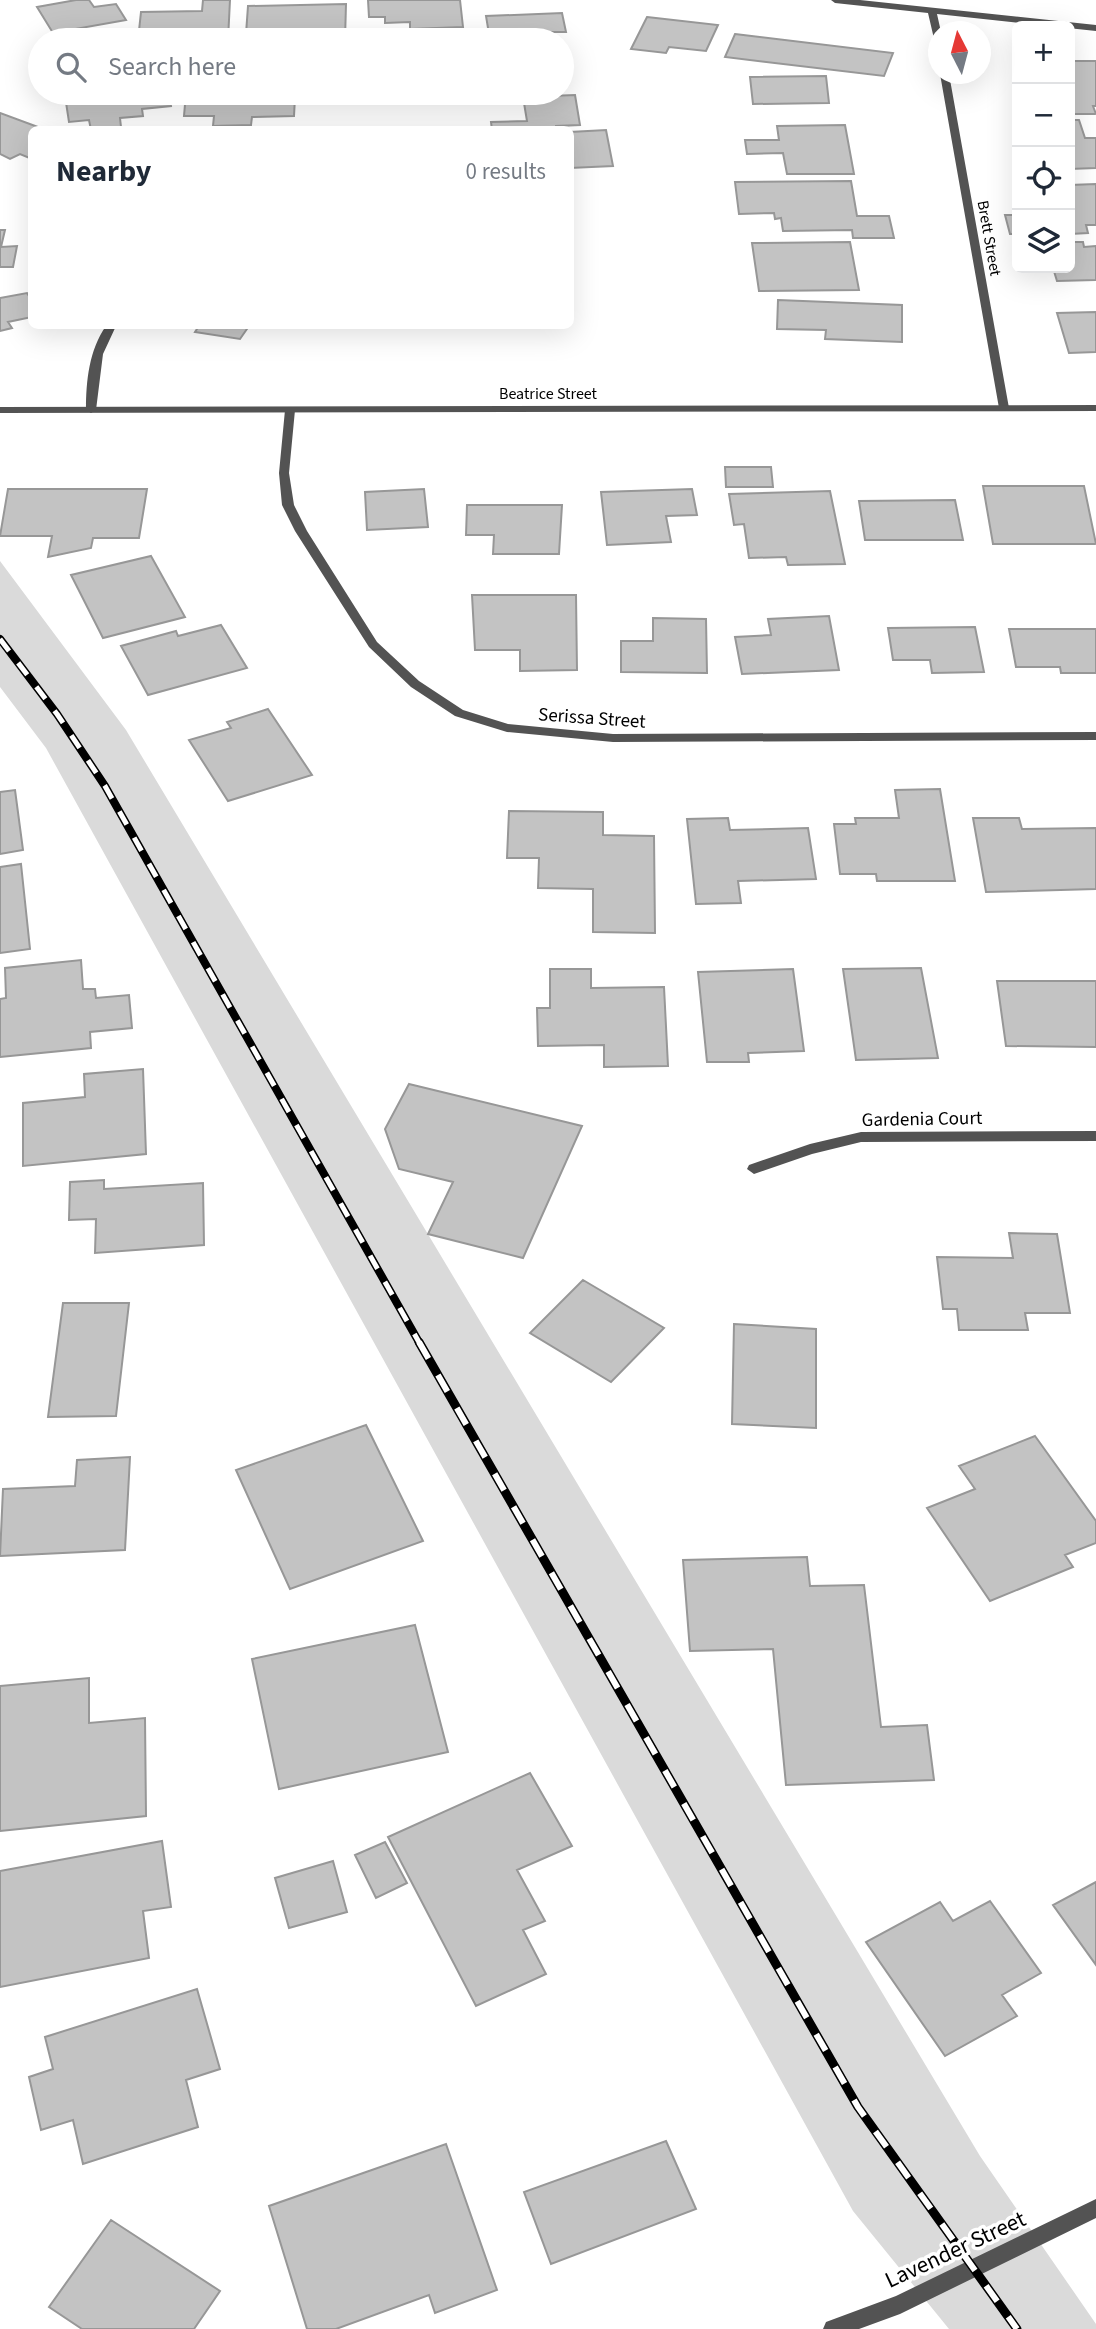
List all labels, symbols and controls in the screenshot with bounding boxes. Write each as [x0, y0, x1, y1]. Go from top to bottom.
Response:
north arrow [928, 21, 991, 84]
map controls [1012, 21, 1075, 273]
button: + [1012, 21, 1075, 84]
search box [28, 28, 574, 105]
icon: search [52, 48, 90, 86]
text: Search here [108, 48, 236, 85]
button: − [1012, 84, 1075, 147]
button: locate [1012, 147, 1075, 210]
text: Nearby [56, 150, 151, 193]
text: 0 results [466, 155, 546, 188]
street label: Brett Street [972, 199, 1007, 278]
button: layers [1012, 210, 1075, 273]
street label: Beatrice Street [499, 383, 598, 405]
street label: Serissa Street [537, 701, 647, 736]
street label: Gardenia Court [861, 1105, 983, 1134]
street label: Lavender Street [879, 2202, 1031, 2296]

